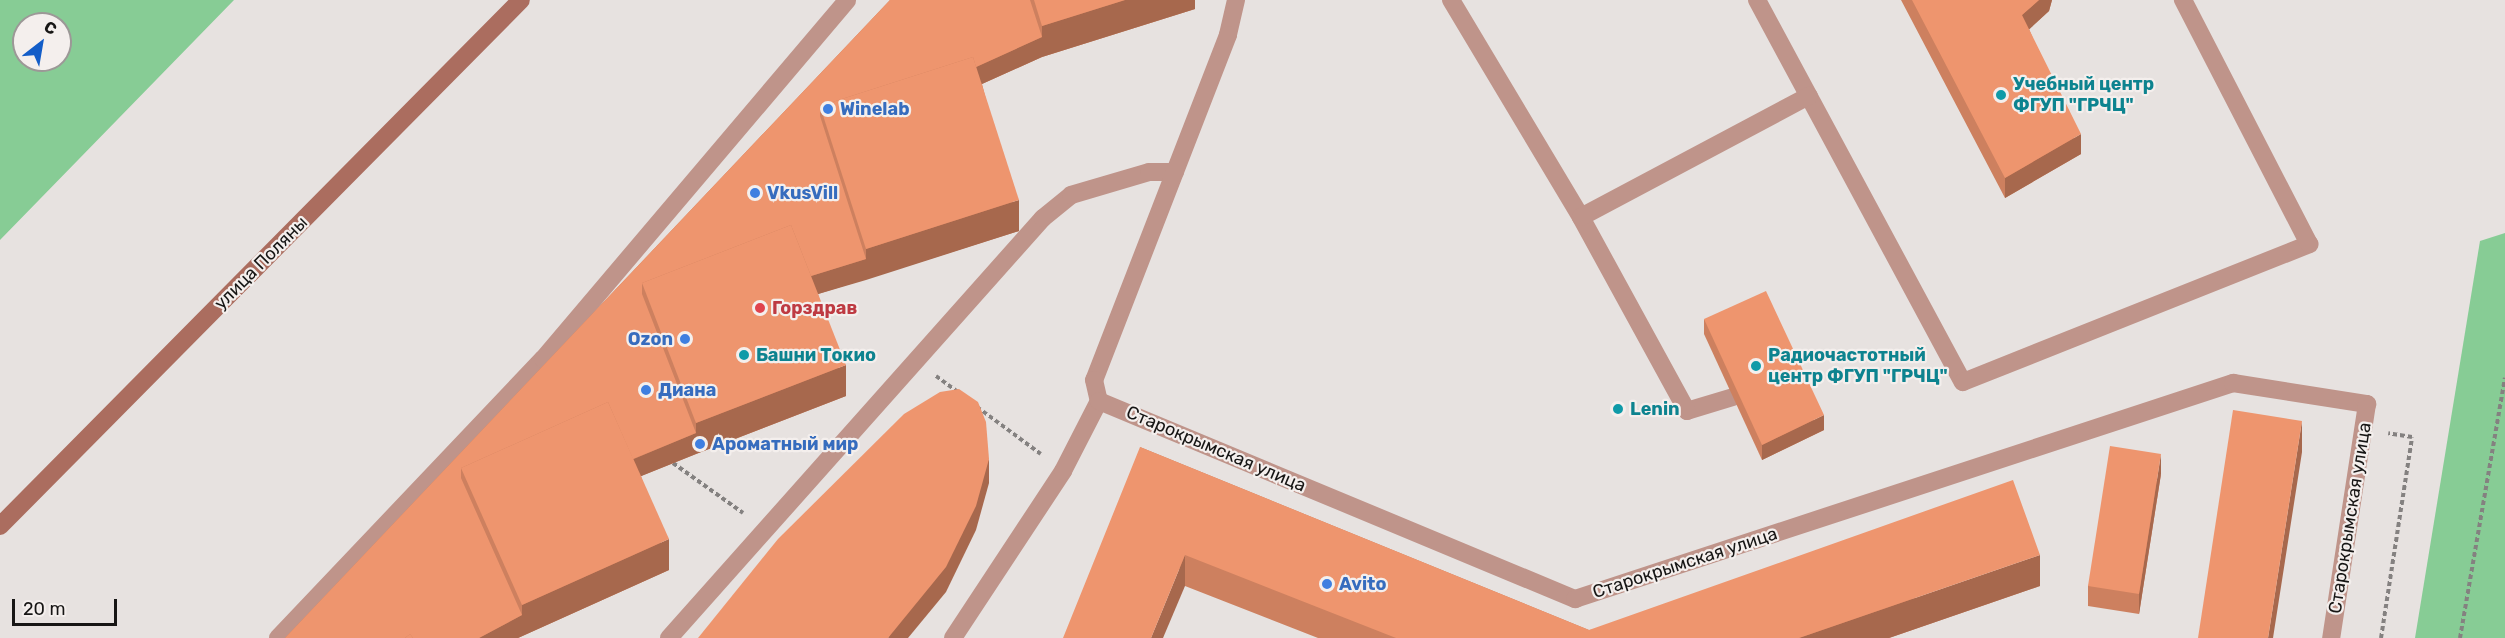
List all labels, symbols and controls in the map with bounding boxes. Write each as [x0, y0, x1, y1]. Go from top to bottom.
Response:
north arrow [12, 12, 72, 72]
text: С [41, 17, 60, 39]
place label: Учебный центр ФГУП "ГРЧЦ" [2013, 74, 2154, 116]
marker: Учебный центр ФГУП "ГРЧЦ" [1994, 88, 2008, 102]
place label: Winelab [840, 98, 909, 120]
marker: Winelab [821, 102, 835, 116]
place label: VkusVill [767, 182, 838, 204]
marker: VkusVill [748, 186, 762, 200]
street label: улица Поляны [210, 212, 312, 314]
place label: Горздрав [772, 297, 857, 319]
marker: Горздрав [753, 301, 767, 315]
place label: Ozon [628, 328, 673, 350]
marker: Ozon [678, 332, 692, 346]
place label: Башни Токио [756, 344, 876, 366]
place label: Радиочастотный центр ФГУП "ГРЧЦ" [1768, 345, 1948, 388]
marker: Башни Токио [737, 348, 751, 362]
marker: Радиочастотный центр ФГУП "ГРЧЦ" [1749, 359, 1763, 373]
place label: Диана [658, 379, 716, 401]
marker: Диана [639, 383, 653, 397]
place label: Lenin [1630, 398, 1680, 420]
street label: Старокрымская улица [1123, 401, 1309, 497]
marker: Lenin [1611, 402, 1625, 416]
street label: Старокрымская улица [2324, 421, 2376, 615]
place label: Ароматный мир [712, 433, 858, 455]
marker: Ароматный мир [693, 437, 707, 451]
street label: Старокрымская улица [1590, 523, 1780, 603]
place label: Avito [1339, 573, 1386, 595]
marker: Avito [1320, 577, 1334, 591]
scale bar [15, 587, 120, 625]
text: 20 m [23, 598, 65, 620]

